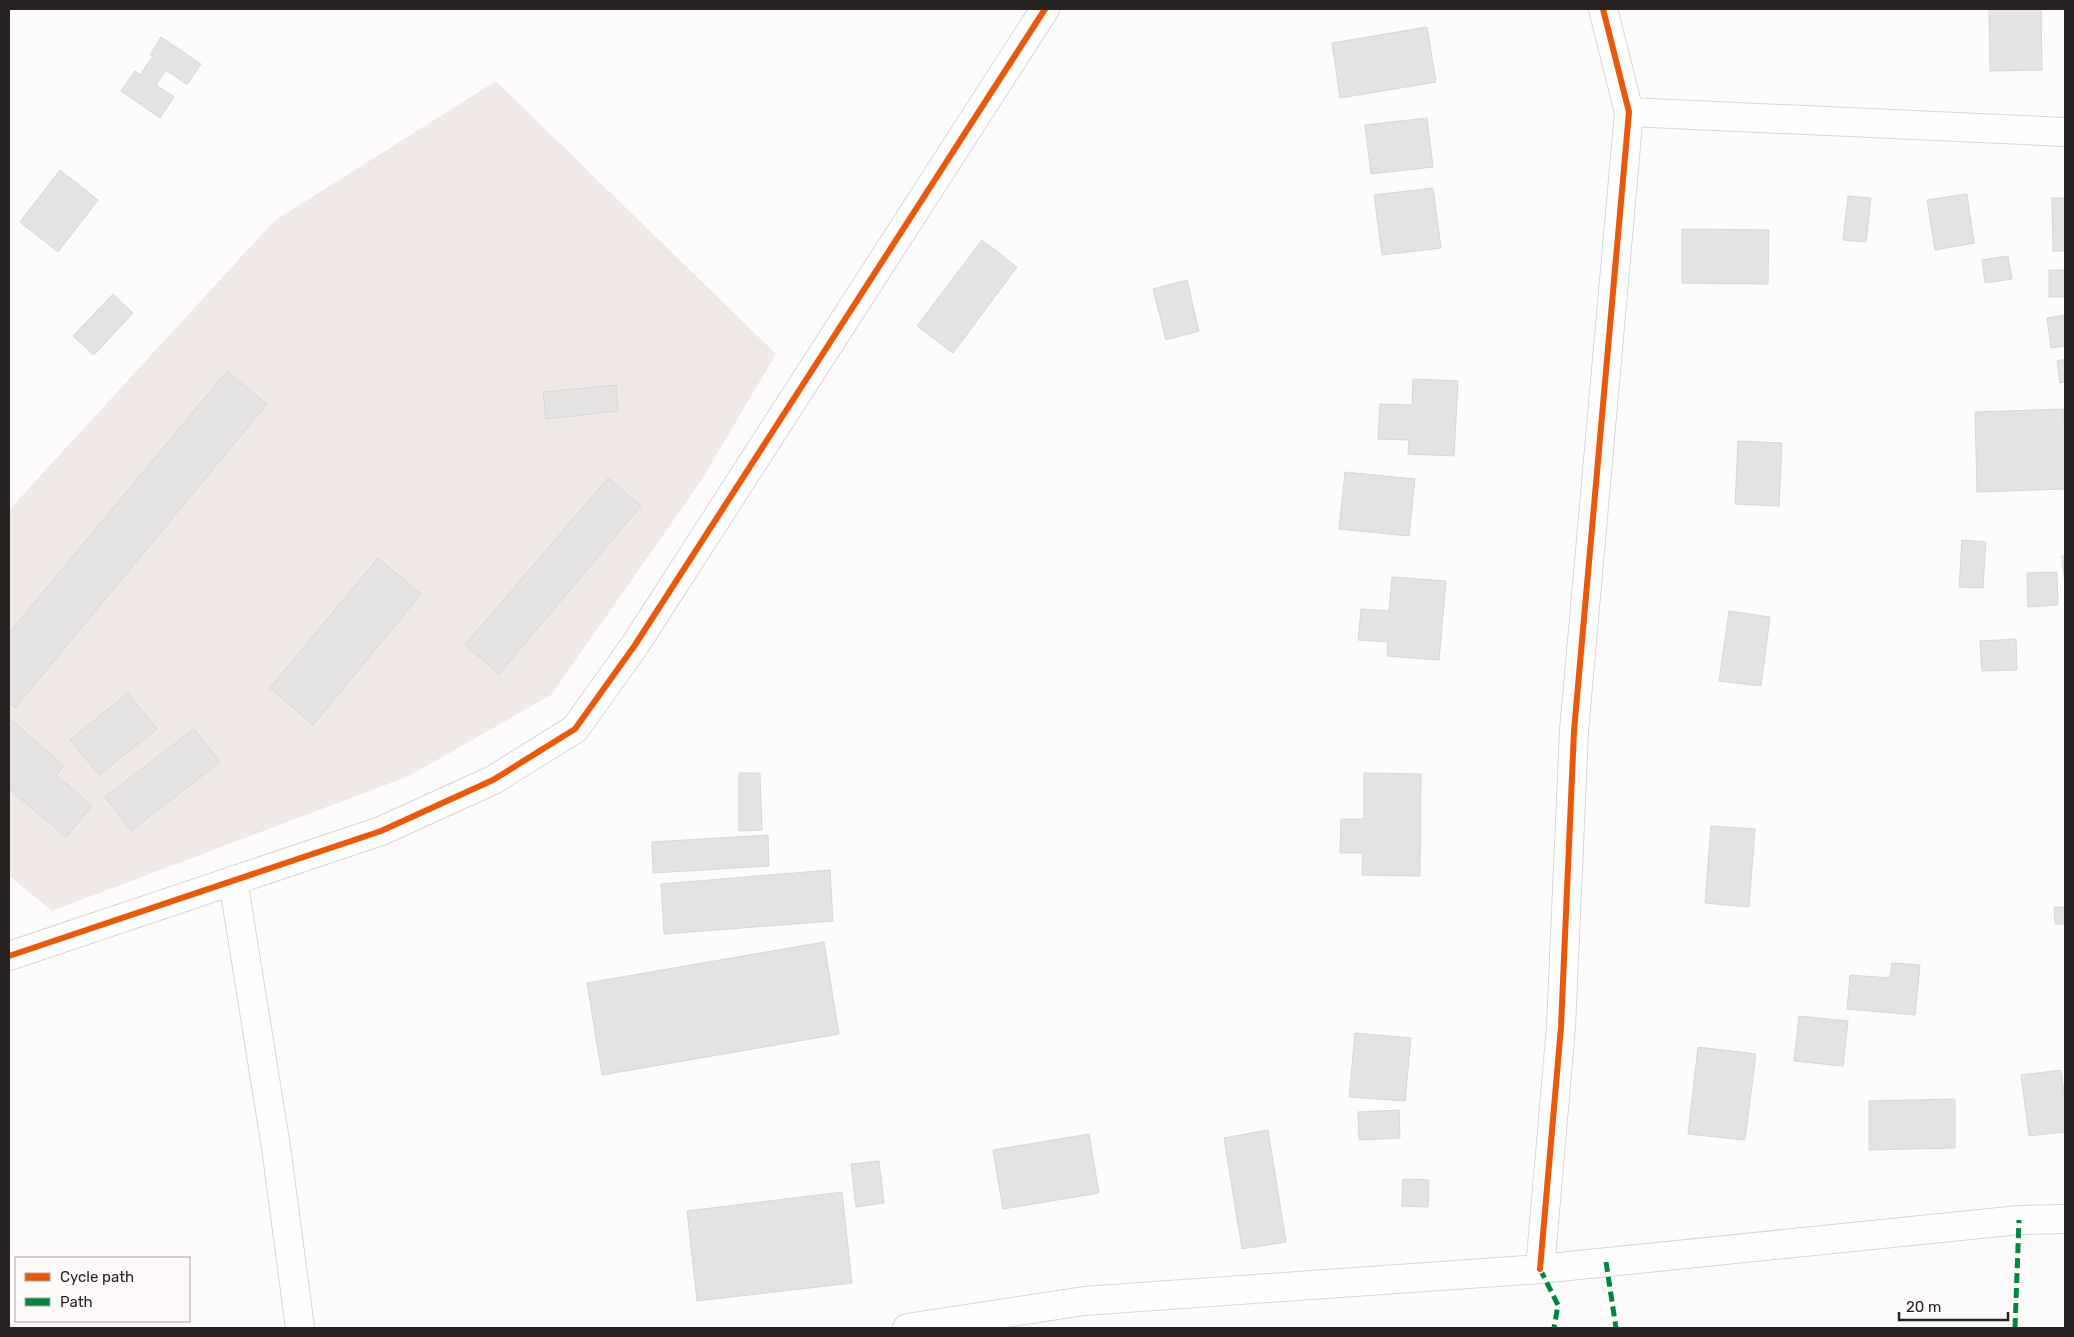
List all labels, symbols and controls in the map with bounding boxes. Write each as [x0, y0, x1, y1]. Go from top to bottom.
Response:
legend [15, 1257, 190, 1322]
text: Cycle path [60, 1268, 134, 1286]
scale bar [1899, 1290, 2008, 1322]
text: Path [60, 1293, 93, 1311]
text: 20 m [1906, 1298, 1941, 1316]

